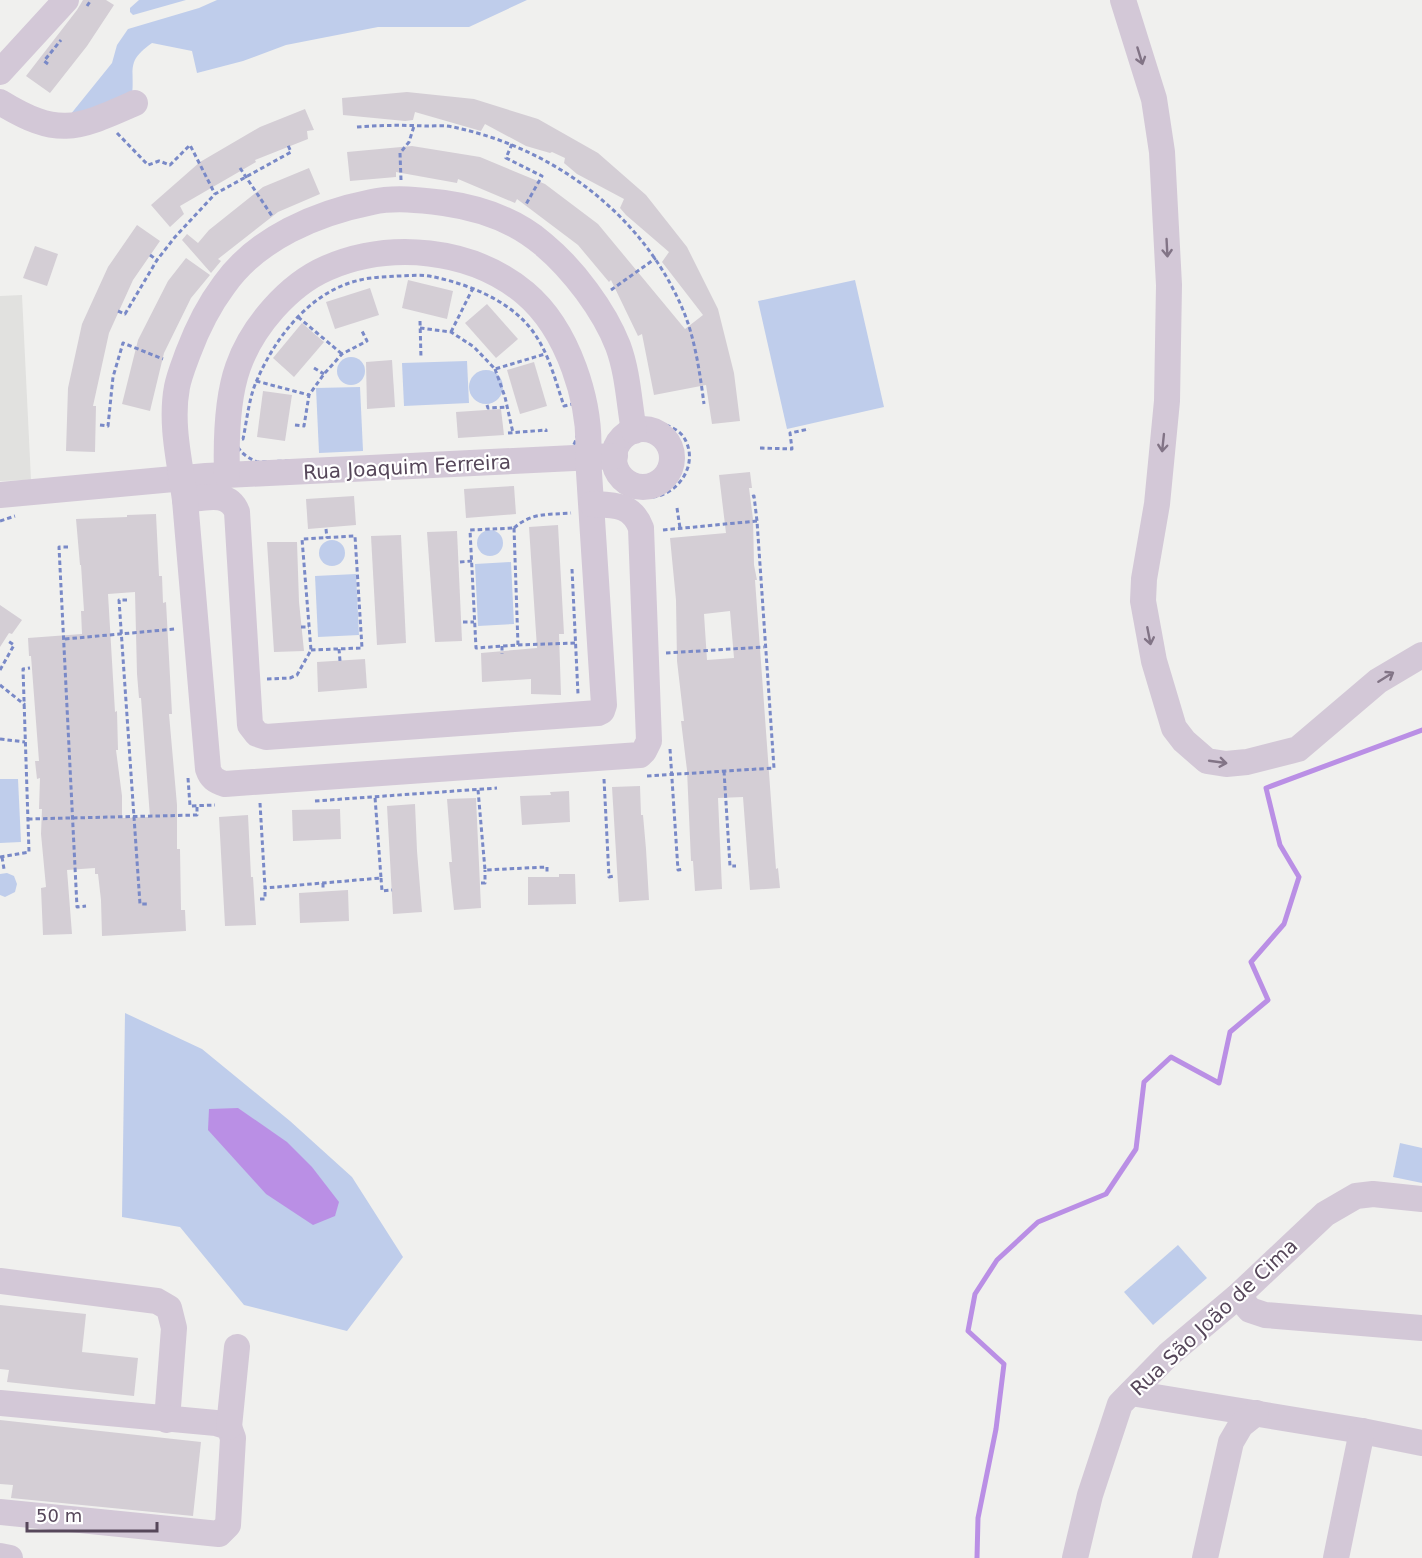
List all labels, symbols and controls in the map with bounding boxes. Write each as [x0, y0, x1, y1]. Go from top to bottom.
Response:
one-way arrow [1135, 46, 1146, 65]
one-way arrow [1162, 238, 1173, 258]
one-way arrow [1157, 432, 1168, 452]
street label: Rua Joaquim Ferreira [302, 450, 512, 484]
one-way arrow [1144, 626, 1155, 645]
one-way arrow [1377, 671, 1393, 683]
one-way arrow [1208, 757, 1228, 768]
street label: Rua São João de Cima [1126, 1233, 1302, 1401]
scale bar [27, 1495, 158, 1533]
text: 50 m [36, 1505, 82, 1526]

